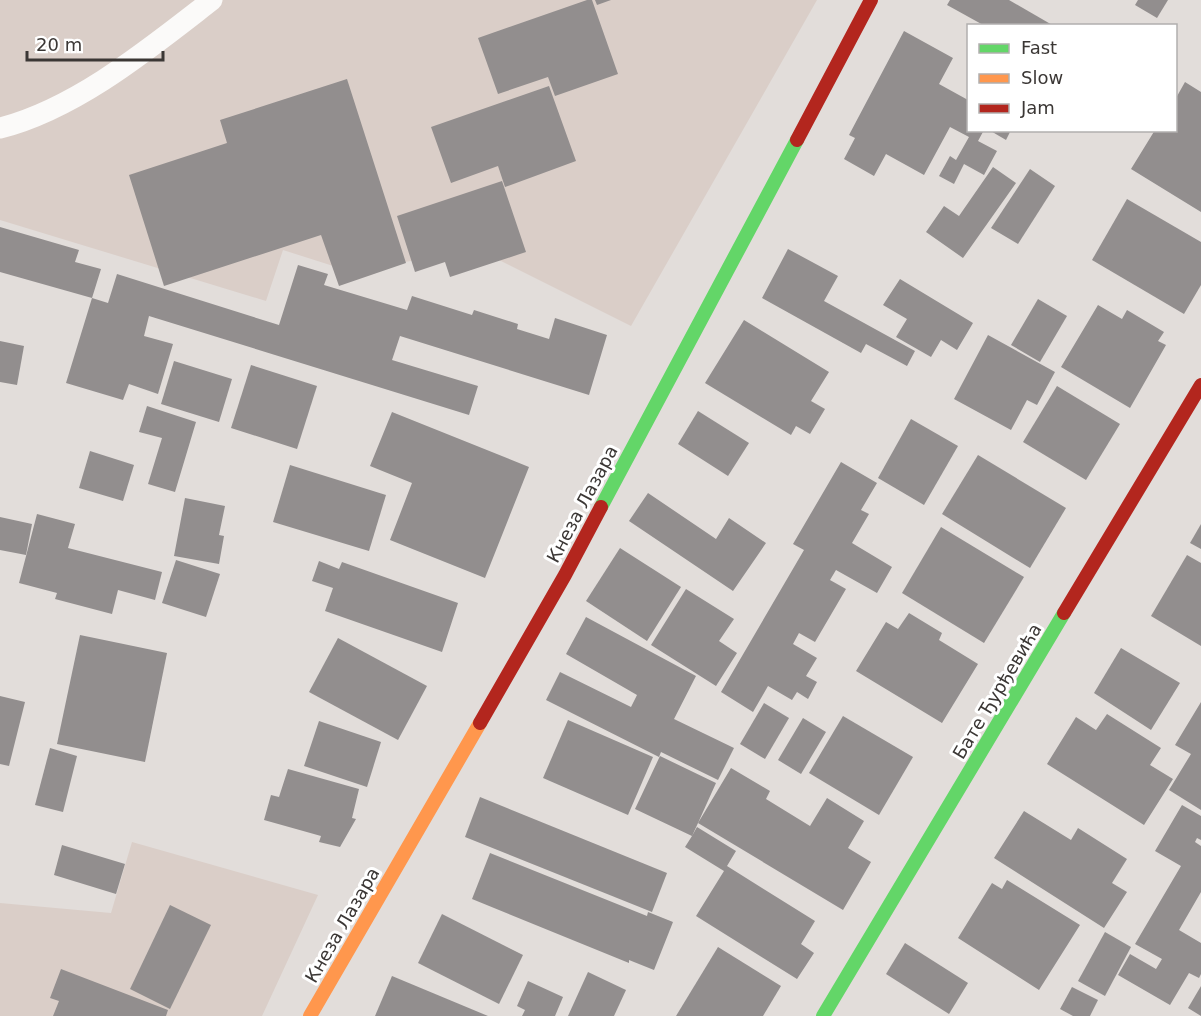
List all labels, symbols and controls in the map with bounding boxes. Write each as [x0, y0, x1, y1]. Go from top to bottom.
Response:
scale bar [27, 24, 164, 62]
legend [967, 24, 1177, 132]
text: 20 m [36, 34, 82, 55]
text: Fast [1021, 37, 1057, 58]
text: Slow [1021, 67, 1063, 88]
text: Jam [1020, 97, 1055, 118]
street label: Кнеза Лазара [542, 442, 622, 566]
street label: Бате Ђурђевића [948, 619, 1046, 763]
street label: Кнеза Лазара [301, 864, 383, 986]

